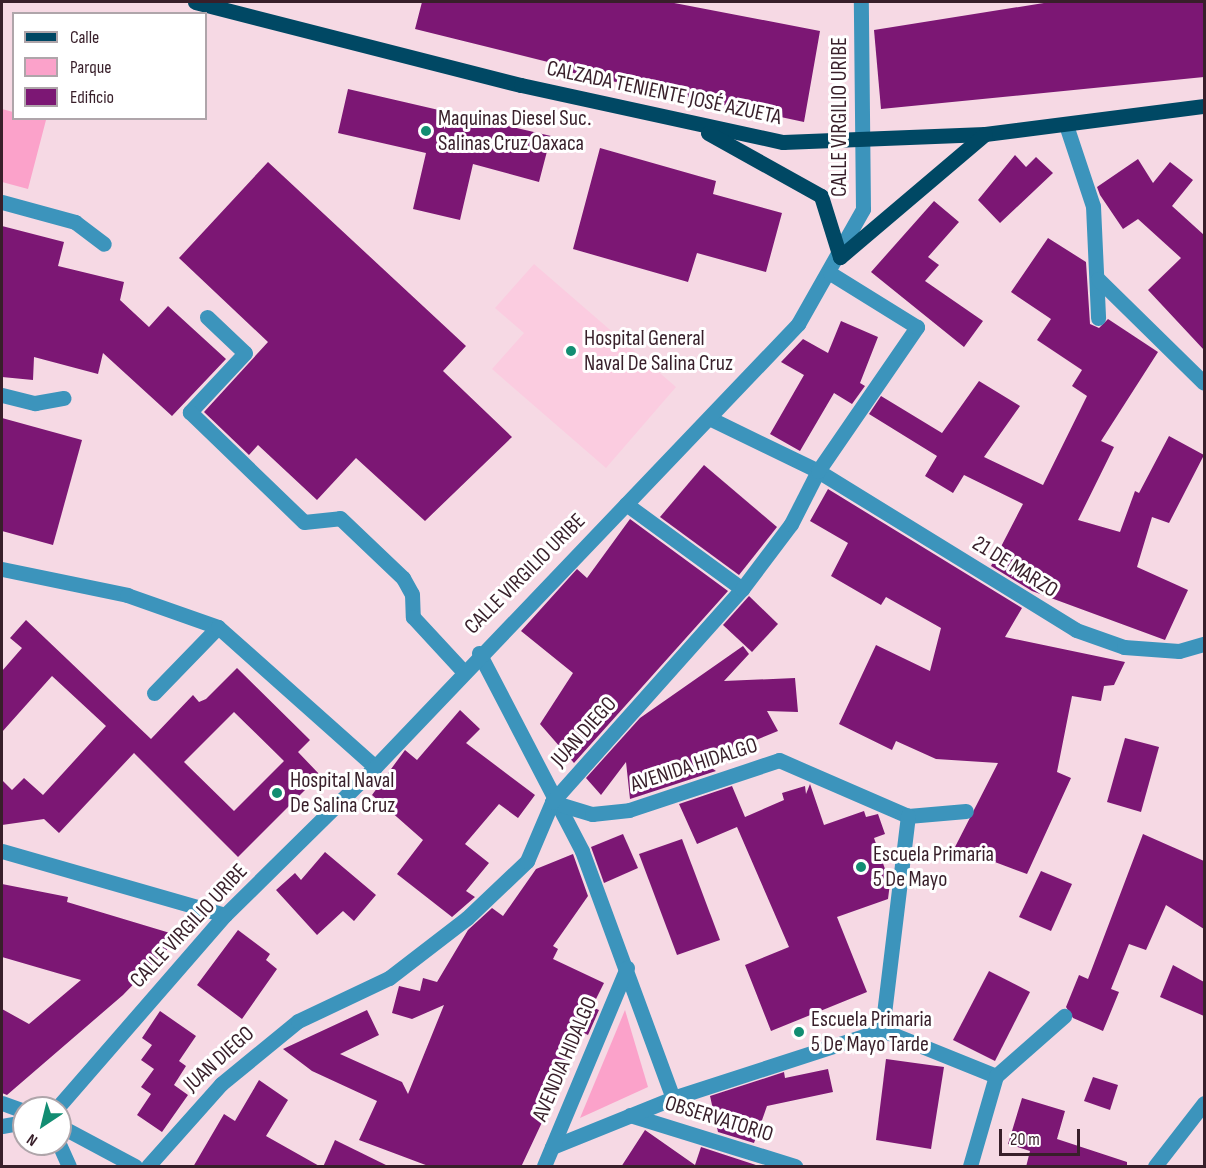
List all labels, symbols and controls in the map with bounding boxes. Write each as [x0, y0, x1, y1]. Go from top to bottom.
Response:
legend [12, 12, 207, 120]
text: Calle [70, 27, 99, 48]
street label: CALLE VIRGILIO URIBE [827, 37, 853, 197]
street label: CALZADA TENIENTE JOSÉ AZUETA [544, 55, 784, 131]
text: Parque [70, 57, 111, 78]
text: Edificio [70, 87, 114, 108]
place label: Maquinas Diesel Suc. Salinas Cruz Oaxaca [438, 105, 591, 156]
marker: Maquinas Diesel Suc. Salinas Cruz Oaxaca [419, 124, 433, 138]
place label: Hospital General Naval De Salina Cruz [584, 325, 733, 376]
marker: Hospital General Naval De Salina Cruz [562, 342, 580, 360]
street label: CALLE VIRGILIO URIBE [459, 508, 591, 640]
street label: 21 DE MARZO [967, 530, 1063, 604]
street label: JUAN DIEGO [546, 691, 622, 773]
street label: AVENIDA HIDALGO [627, 732, 761, 798]
place label: Hospital Naval De Salina Cruz [290, 767, 395, 818]
marker: Hospital Naval De Salina Cruz [268, 784, 286, 802]
place label: Escuela Primaria 5 De Mayo [873, 841, 994, 892]
street label: CALLE VIRGILIO URIBE [125, 858, 253, 994]
marker: Escuela Primaria 5 De Mayo [854, 860, 868, 874]
street label: AVENDIA HIDALGO [527, 993, 603, 1125]
place label: Escuela Primaria 5 De Mayo Tarde [811, 1006, 932, 1058]
street label: JUAN DIEGO [178, 1021, 260, 1097]
marker: Escuela Primaria 5 De Mayo Tarde [792, 1025, 806, 1039]
street label: OBSERVATORIO [662, 1090, 776, 1148]
north arrow [12, 1096, 72, 1156]
scale bar [1002, 1117, 1083, 1155]
text: N [24, 1129, 41, 1150]
text: 20 m [1010, 1129, 1040, 1150]

